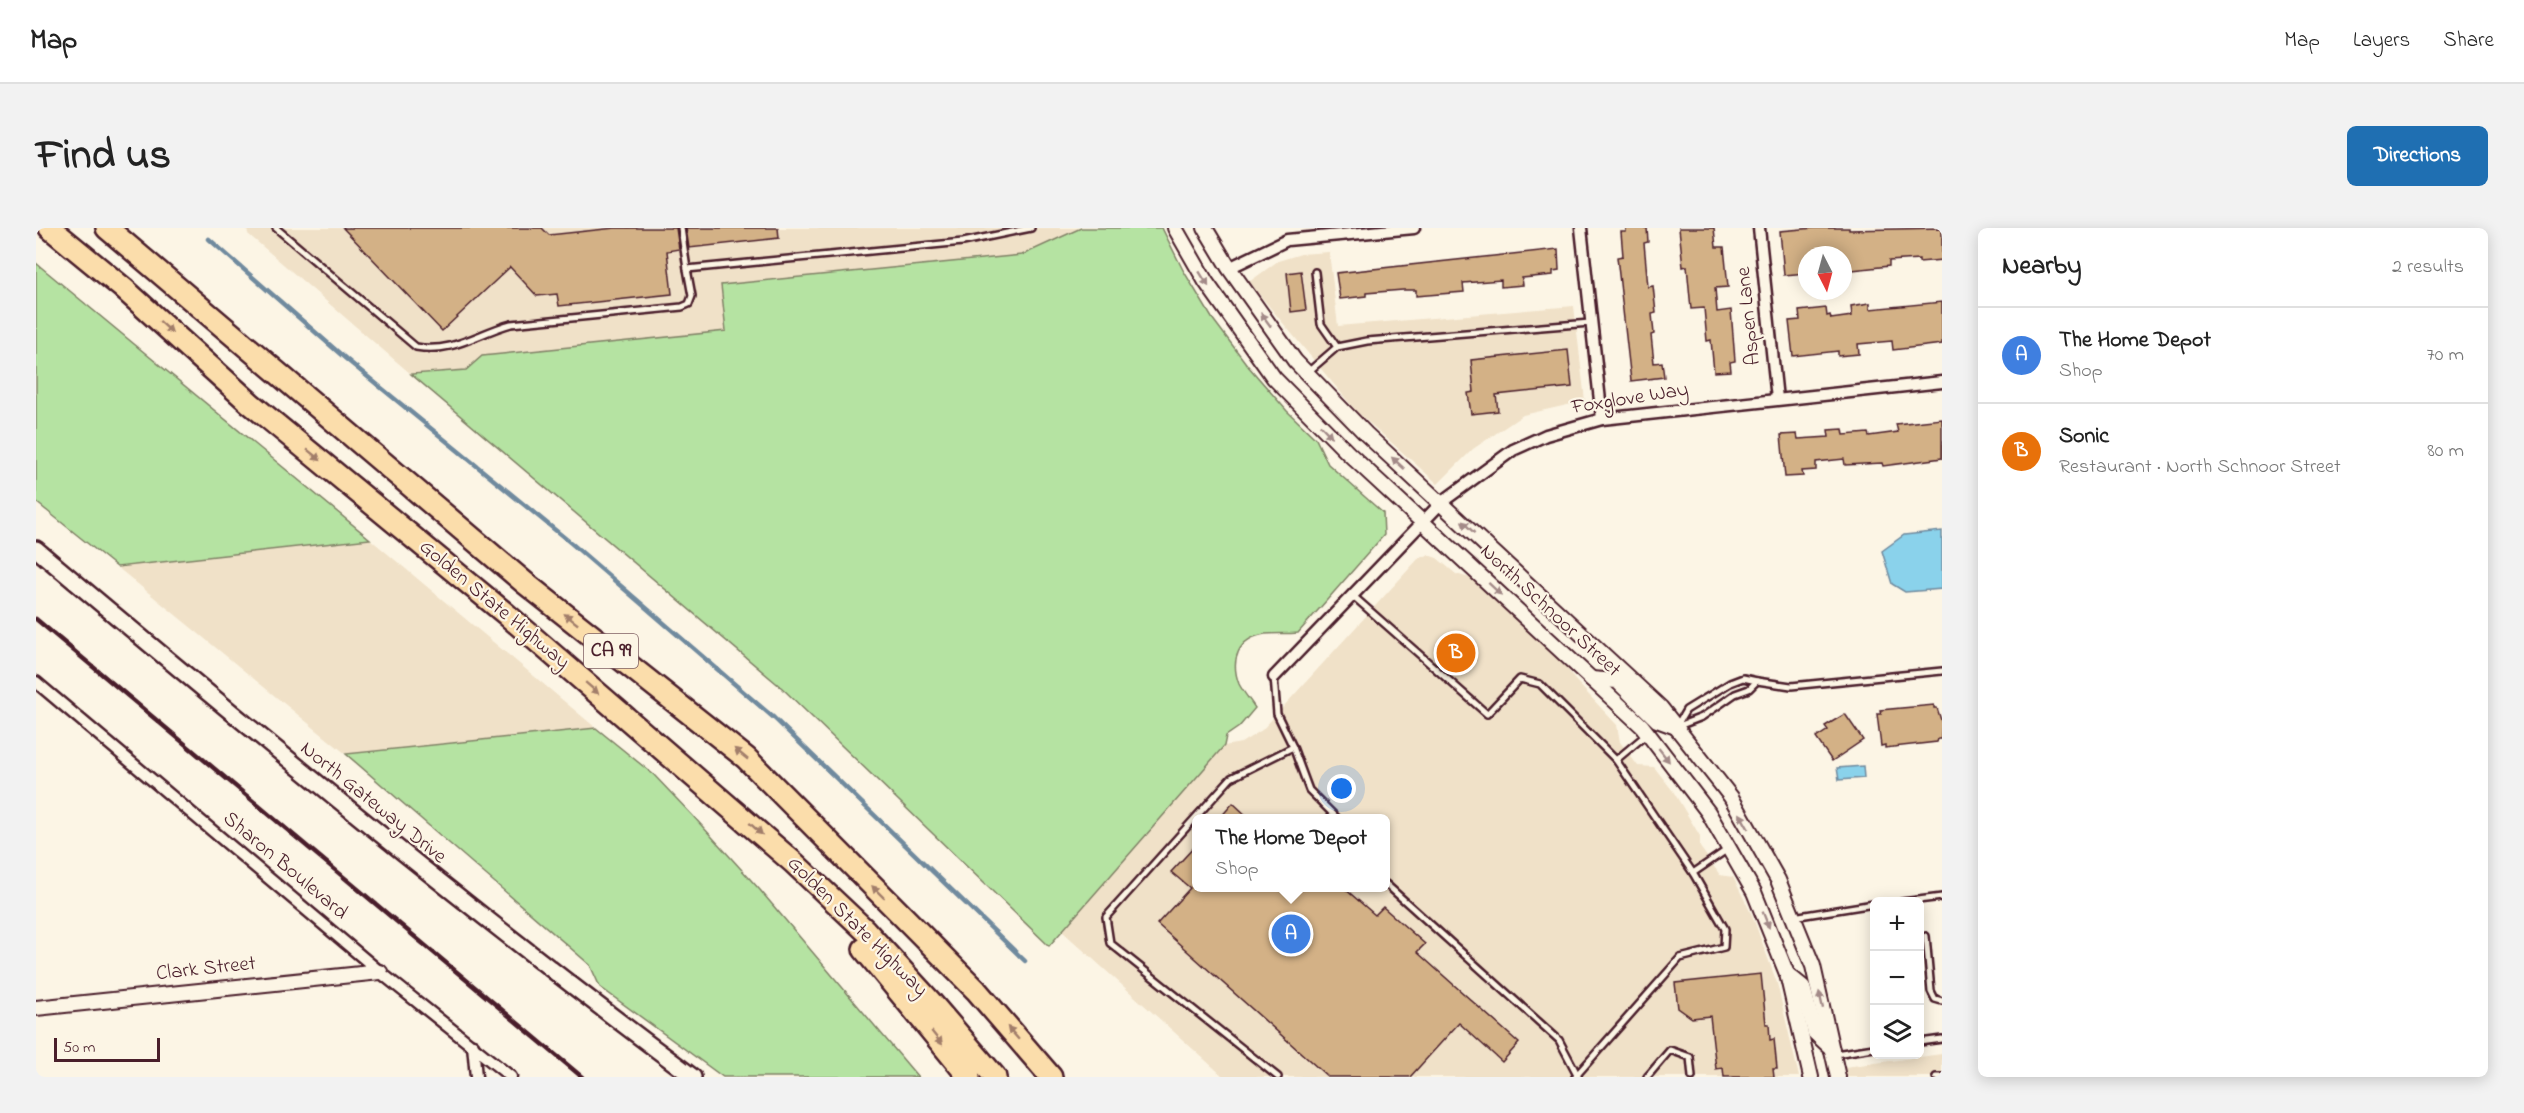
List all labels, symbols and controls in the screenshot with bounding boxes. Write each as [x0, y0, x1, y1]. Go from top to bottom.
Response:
text: Map [30, 21, 77, 62]
text: Map [2284, 26, 2320, 56]
text: Layers [2353, 26, 2410, 56]
text: Share [2443, 26, 2494, 56]
text: Find us [36, 126, 171, 187]
button: Directions [2347, 126, 2488, 186]
north arrow [1798, 246, 1852, 300]
text: Nearby [2002, 248, 2081, 286]
text: 2 results [2392, 253, 2464, 282]
street label: Aspen Lane [1729, 265, 1769, 367]
one-way arrow [1199, 270, 1210, 287]
one-way arrow [1260, 313, 1272, 329]
one-way arrow [159, 320, 174, 334]
text: The Home Depot [2059, 325, 2211, 357]
text: A [2015, 341, 2028, 370]
text: 70 m [2427, 341, 2464, 370]
text: Shop [2059, 357, 2103, 386]
street label: Foxglove Way [1568, 375, 1691, 425]
text: Sonic [2059, 421, 2109, 453]
one-way arrow [1318, 423, 1332, 437]
text: B [2015, 437, 2028, 466]
text: 80 m [2427, 437, 2464, 466]
one-way arrow [306, 448, 321, 461]
text: Restaurant · North Schnoor Street [2059, 453, 2341, 482]
one-way arrow [1391, 457, 1406, 470]
one-way arrow [1461, 521, 1476, 534]
street label: Golden State Highway [411, 533, 576, 679]
street label: North Schnoor Street [1473, 537, 1627, 685]
one-way arrow [1488, 582, 1503, 596]
one-way arrow [563, 613, 579, 626]
pin: B [1436, 630, 1476, 676]
road number: CA 99 [584, 634, 638, 668]
one-way arrow [584, 681, 600, 694]
street label: North Gateway Drive [292, 734, 453, 873]
one-way arrow [1658, 747, 1670, 763]
one-way arrow [733, 748, 748, 760]
your location [1327, 774, 1356, 803]
street label: Sharon Boulevard [216, 805, 354, 928]
one-way arrow [1739, 813, 1750, 829]
popup [1192, 814, 1390, 892]
one-way arrow [748, 822, 763, 835]
text: The Home Depot [1215, 823, 1367, 855]
street label: Golden State Highway [778, 850, 934, 1006]
text: Shop [1215, 855, 1259, 884]
one-way arrow [872, 885, 886, 899]
map controls [1870, 897, 1924, 1059]
button: + [1870, 897, 1924, 951]
pin: A [1272, 912, 1310, 956]
one-way arrow [1761, 912, 1771, 930]
street label: Clark Street [155, 949, 257, 989]
button: − [1870, 951, 1924, 1005]
one-way arrow [1815, 990, 1825, 1009]
button: layers [1870, 1005, 1924, 1059]
one-way arrow [1006, 1025, 1019, 1041]
one-way arrow [930, 1030, 943, 1045]
scale bar [54, 1035, 160, 1062]
text: 50 m [63, 1036, 95, 1060]

